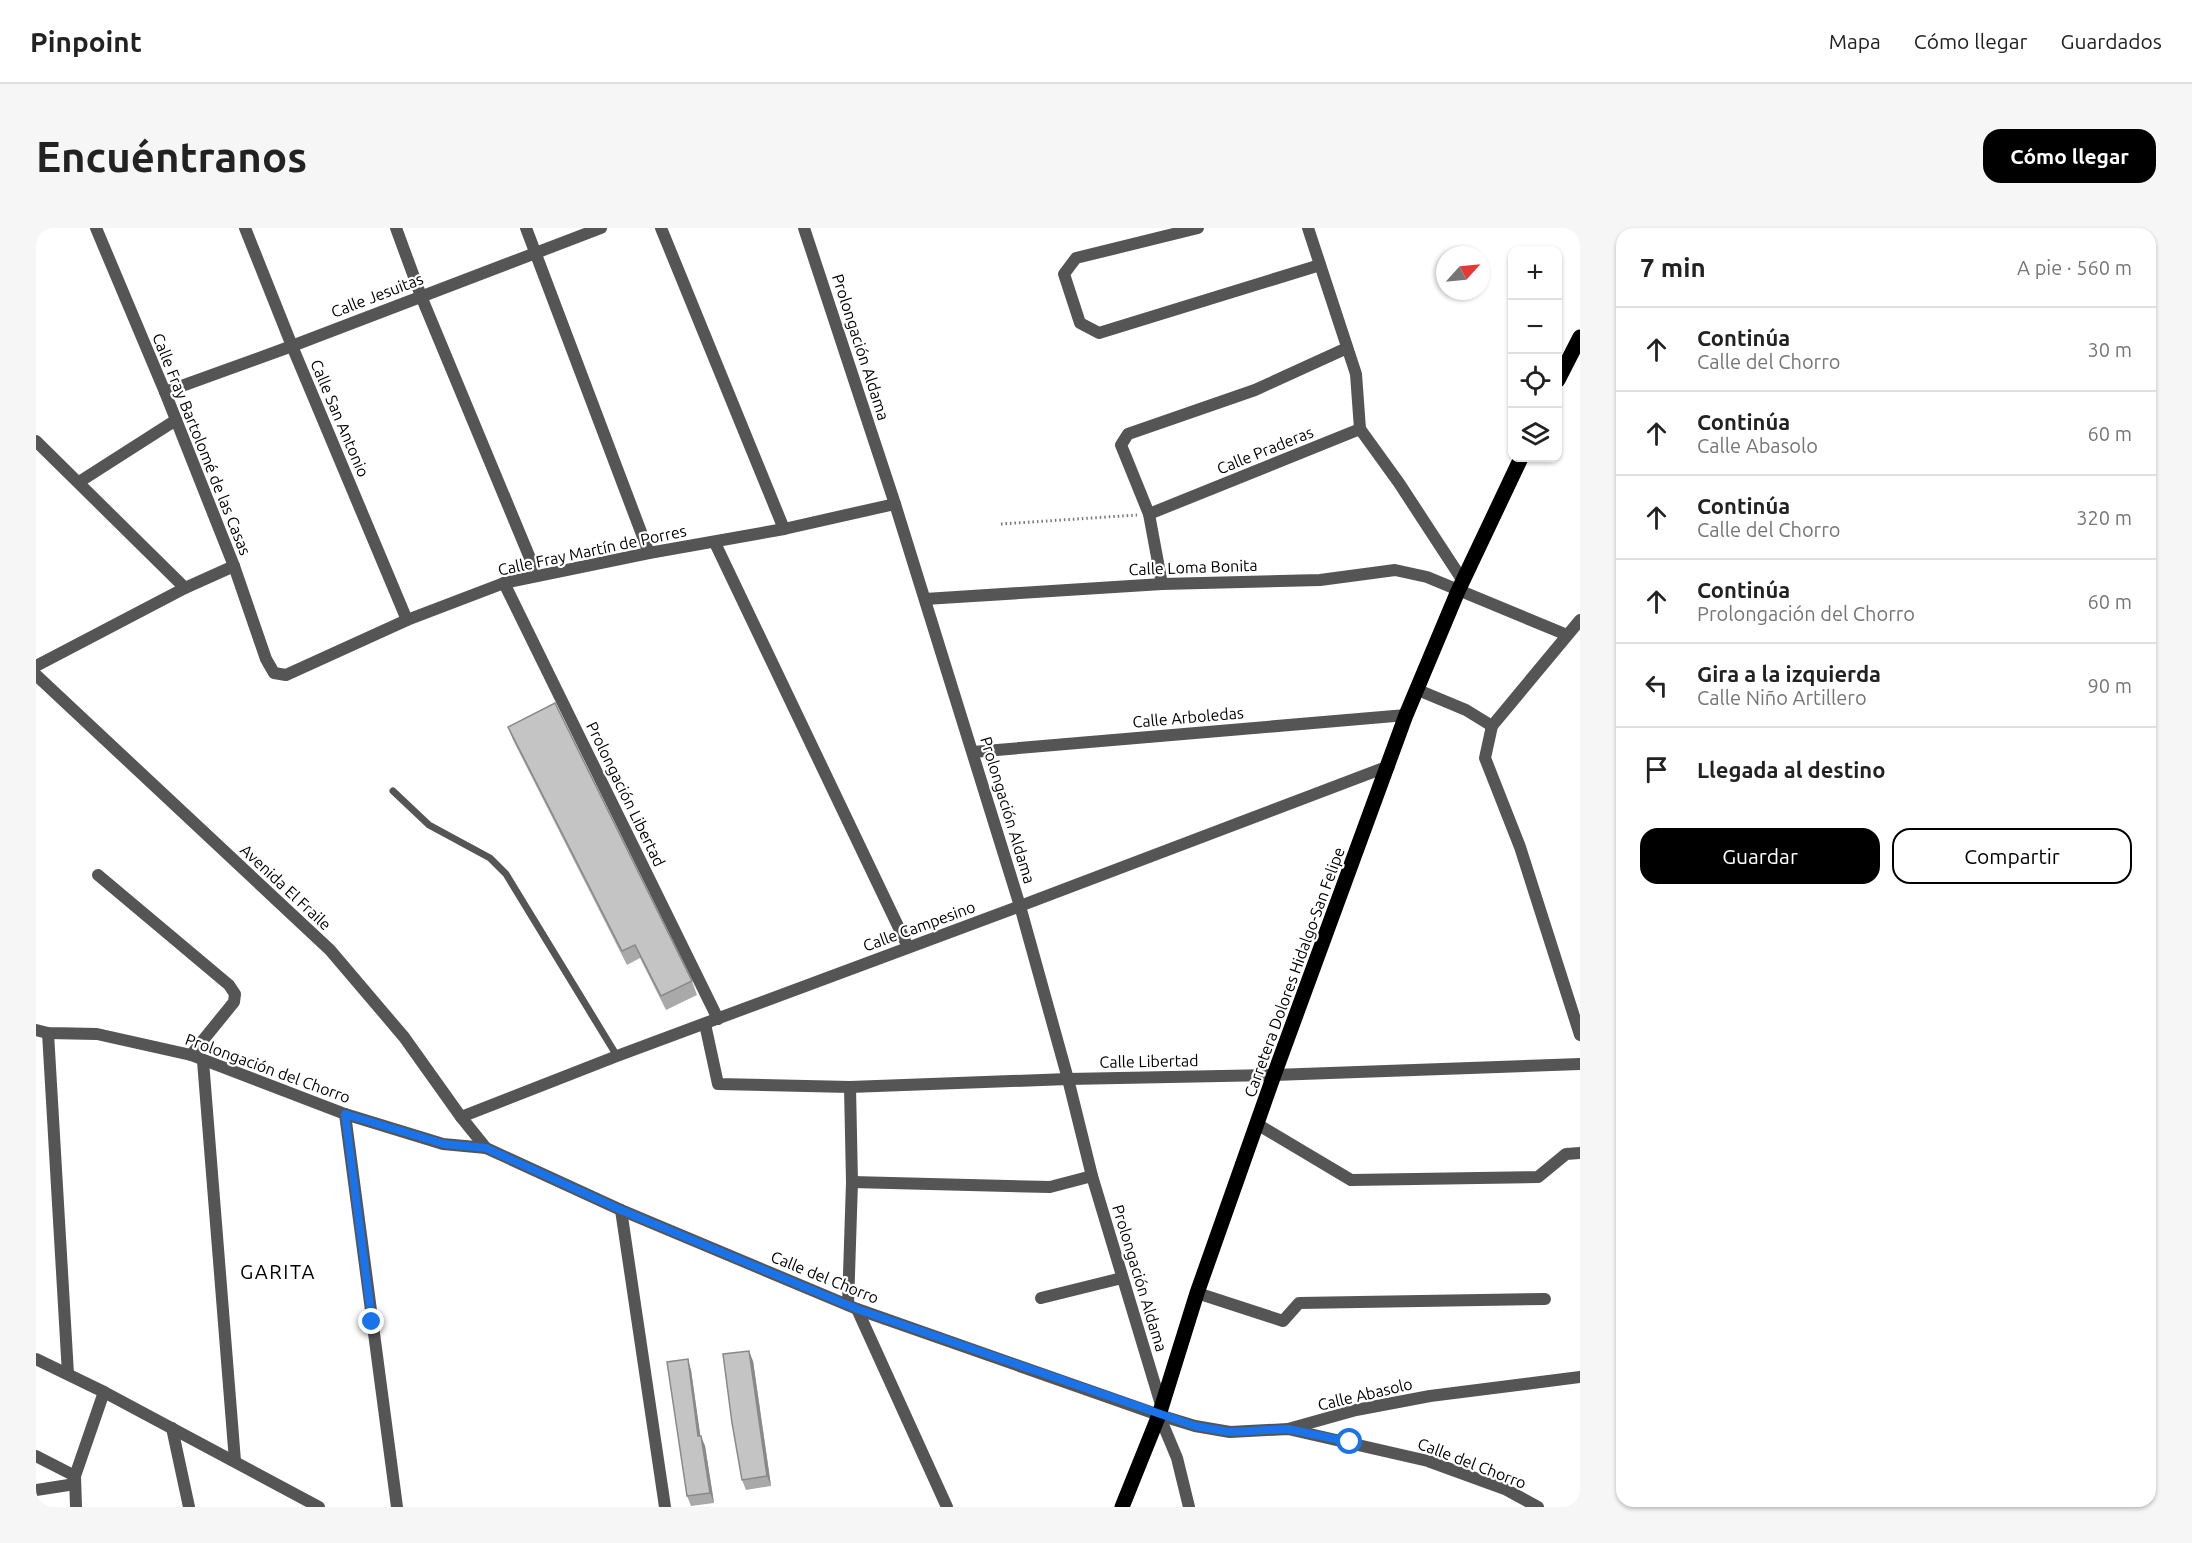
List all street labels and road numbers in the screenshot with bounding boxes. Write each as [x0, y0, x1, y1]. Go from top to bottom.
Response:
street label: Calle Jesuitas [328, 269, 426, 321]
street label: Prolongación Aldama [829, 272, 893, 422]
street label: Calle Fray Bartolomé de las Casas [149, 330, 255, 558]
street label: Calle San Antonio [307, 357, 373, 479]
street label: Calle Praderas [1214, 422, 1316, 477]
street label: Calle Fray Martín de Porres [496, 521, 688, 579]
street label: Calle Loma Bonita [1128, 556, 1258, 578]
street label: Calle Arboledas [1132, 703, 1244, 731]
street label: Prolongación Libertad [583, 719, 669, 869]
street label: Prolongación Aldama [977, 734, 1039, 886]
street label: Avenida El Fraile [237, 840, 335, 934]
street label: Carretera Dolores Hidalgo-San Felipe [1240, 845, 1348, 1099]
street label: Calle Campesino [860, 897, 978, 955]
street label: Prolongación del Chorro [183, 1030, 353, 1106]
street label: Calle Libertad [1099, 1051, 1199, 1071]
street label: Prolongación Aldama [1109, 1202, 1171, 1354]
street label: Calle del Chorro [768, 1247, 882, 1307]
street label: Calle Abasolo [1316, 1374, 1414, 1414]
street label: Calle del Chorro [1415, 1434, 1529, 1492]

